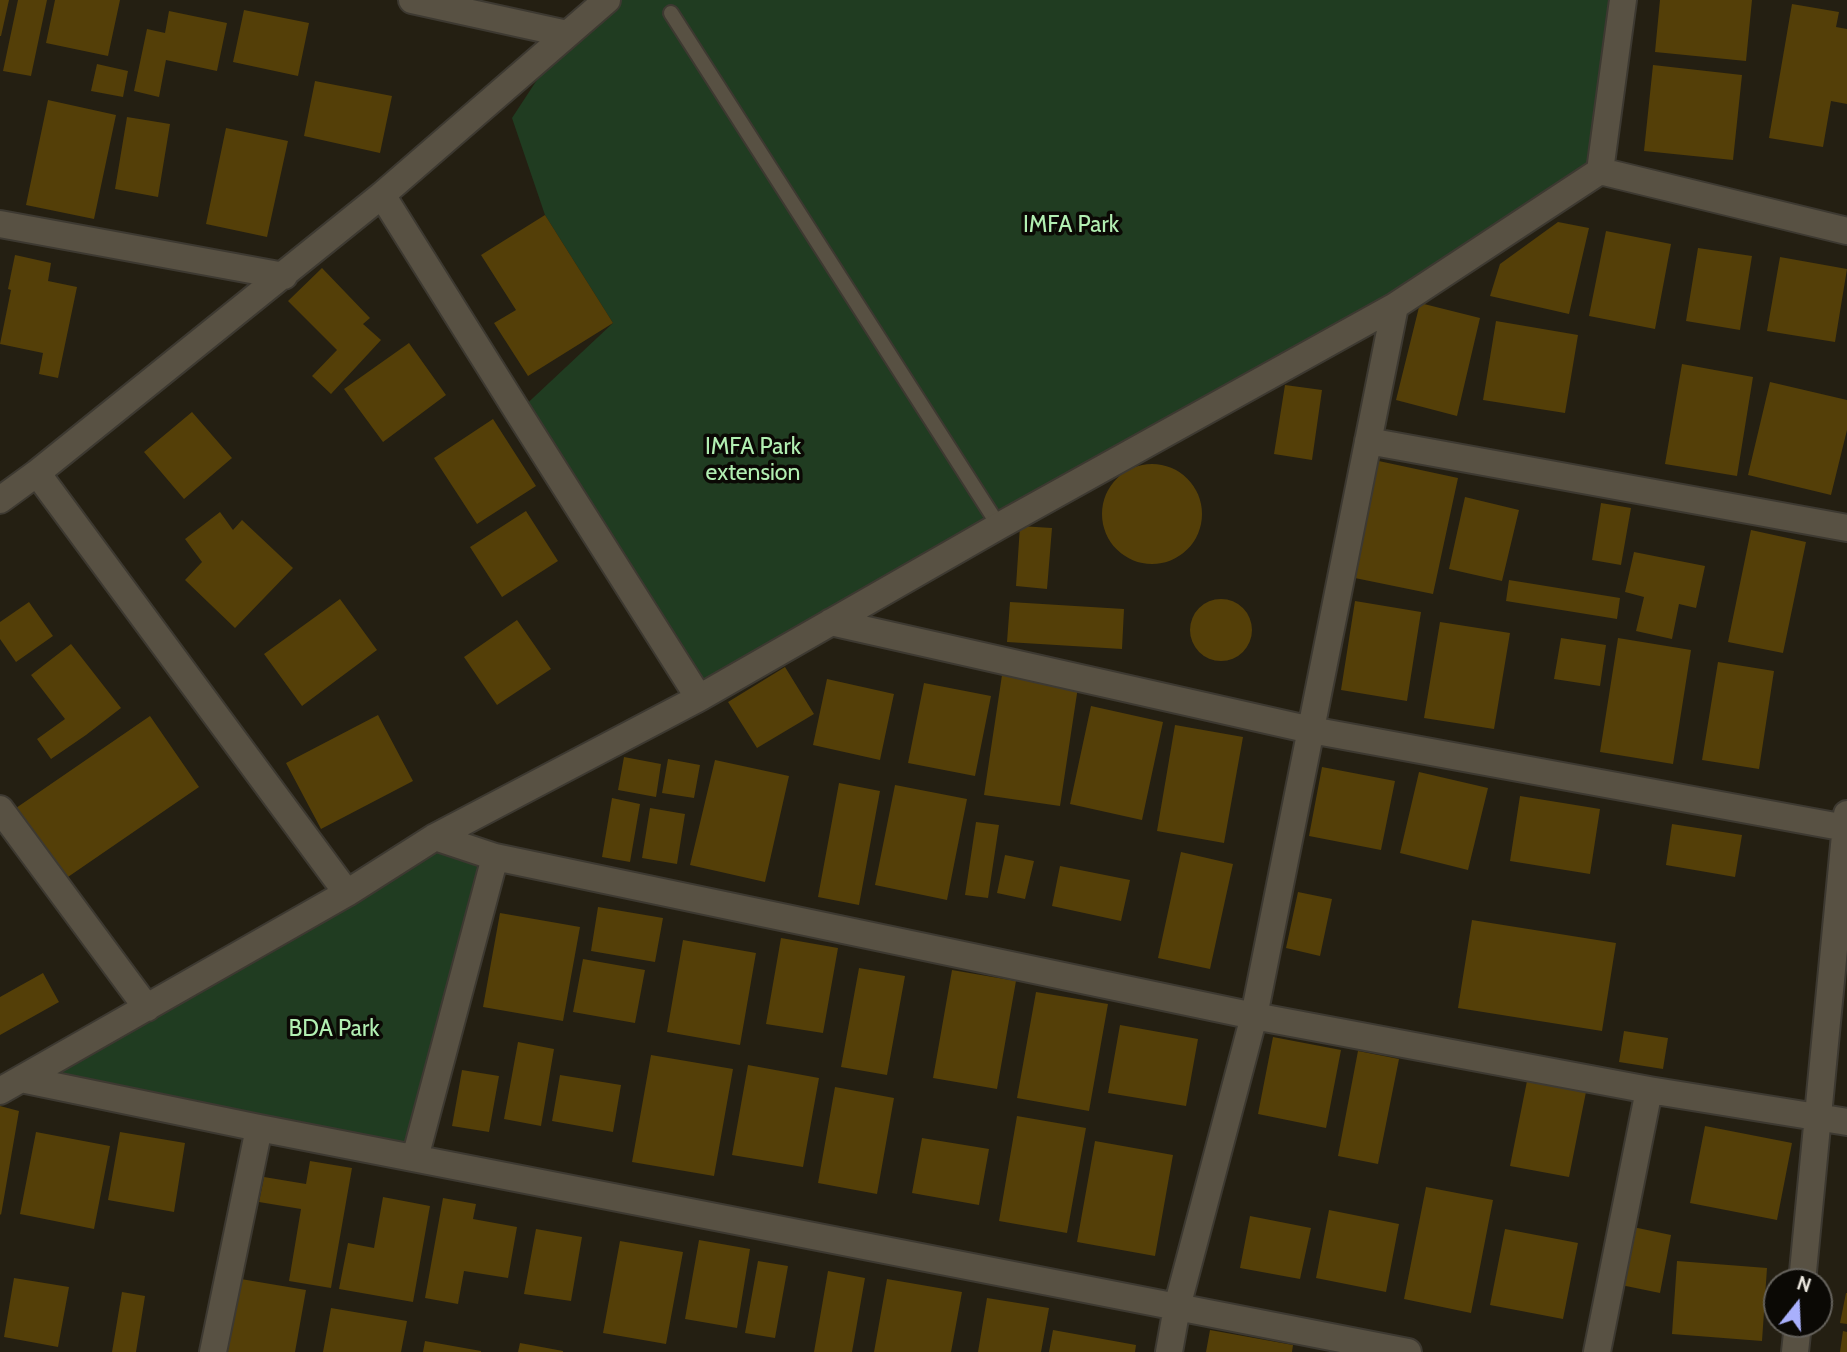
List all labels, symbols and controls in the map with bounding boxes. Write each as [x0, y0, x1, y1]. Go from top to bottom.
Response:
park label: IMFA Park [1023, 211, 1119, 239]
park label: IMFA Park extension [705, 433, 801, 487]
park label: BDA Park [289, 1015, 379, 1043]
north arrow [1763, 1268, 1833, 1338]
text: N [1794, 1271, 1814, 1297]

